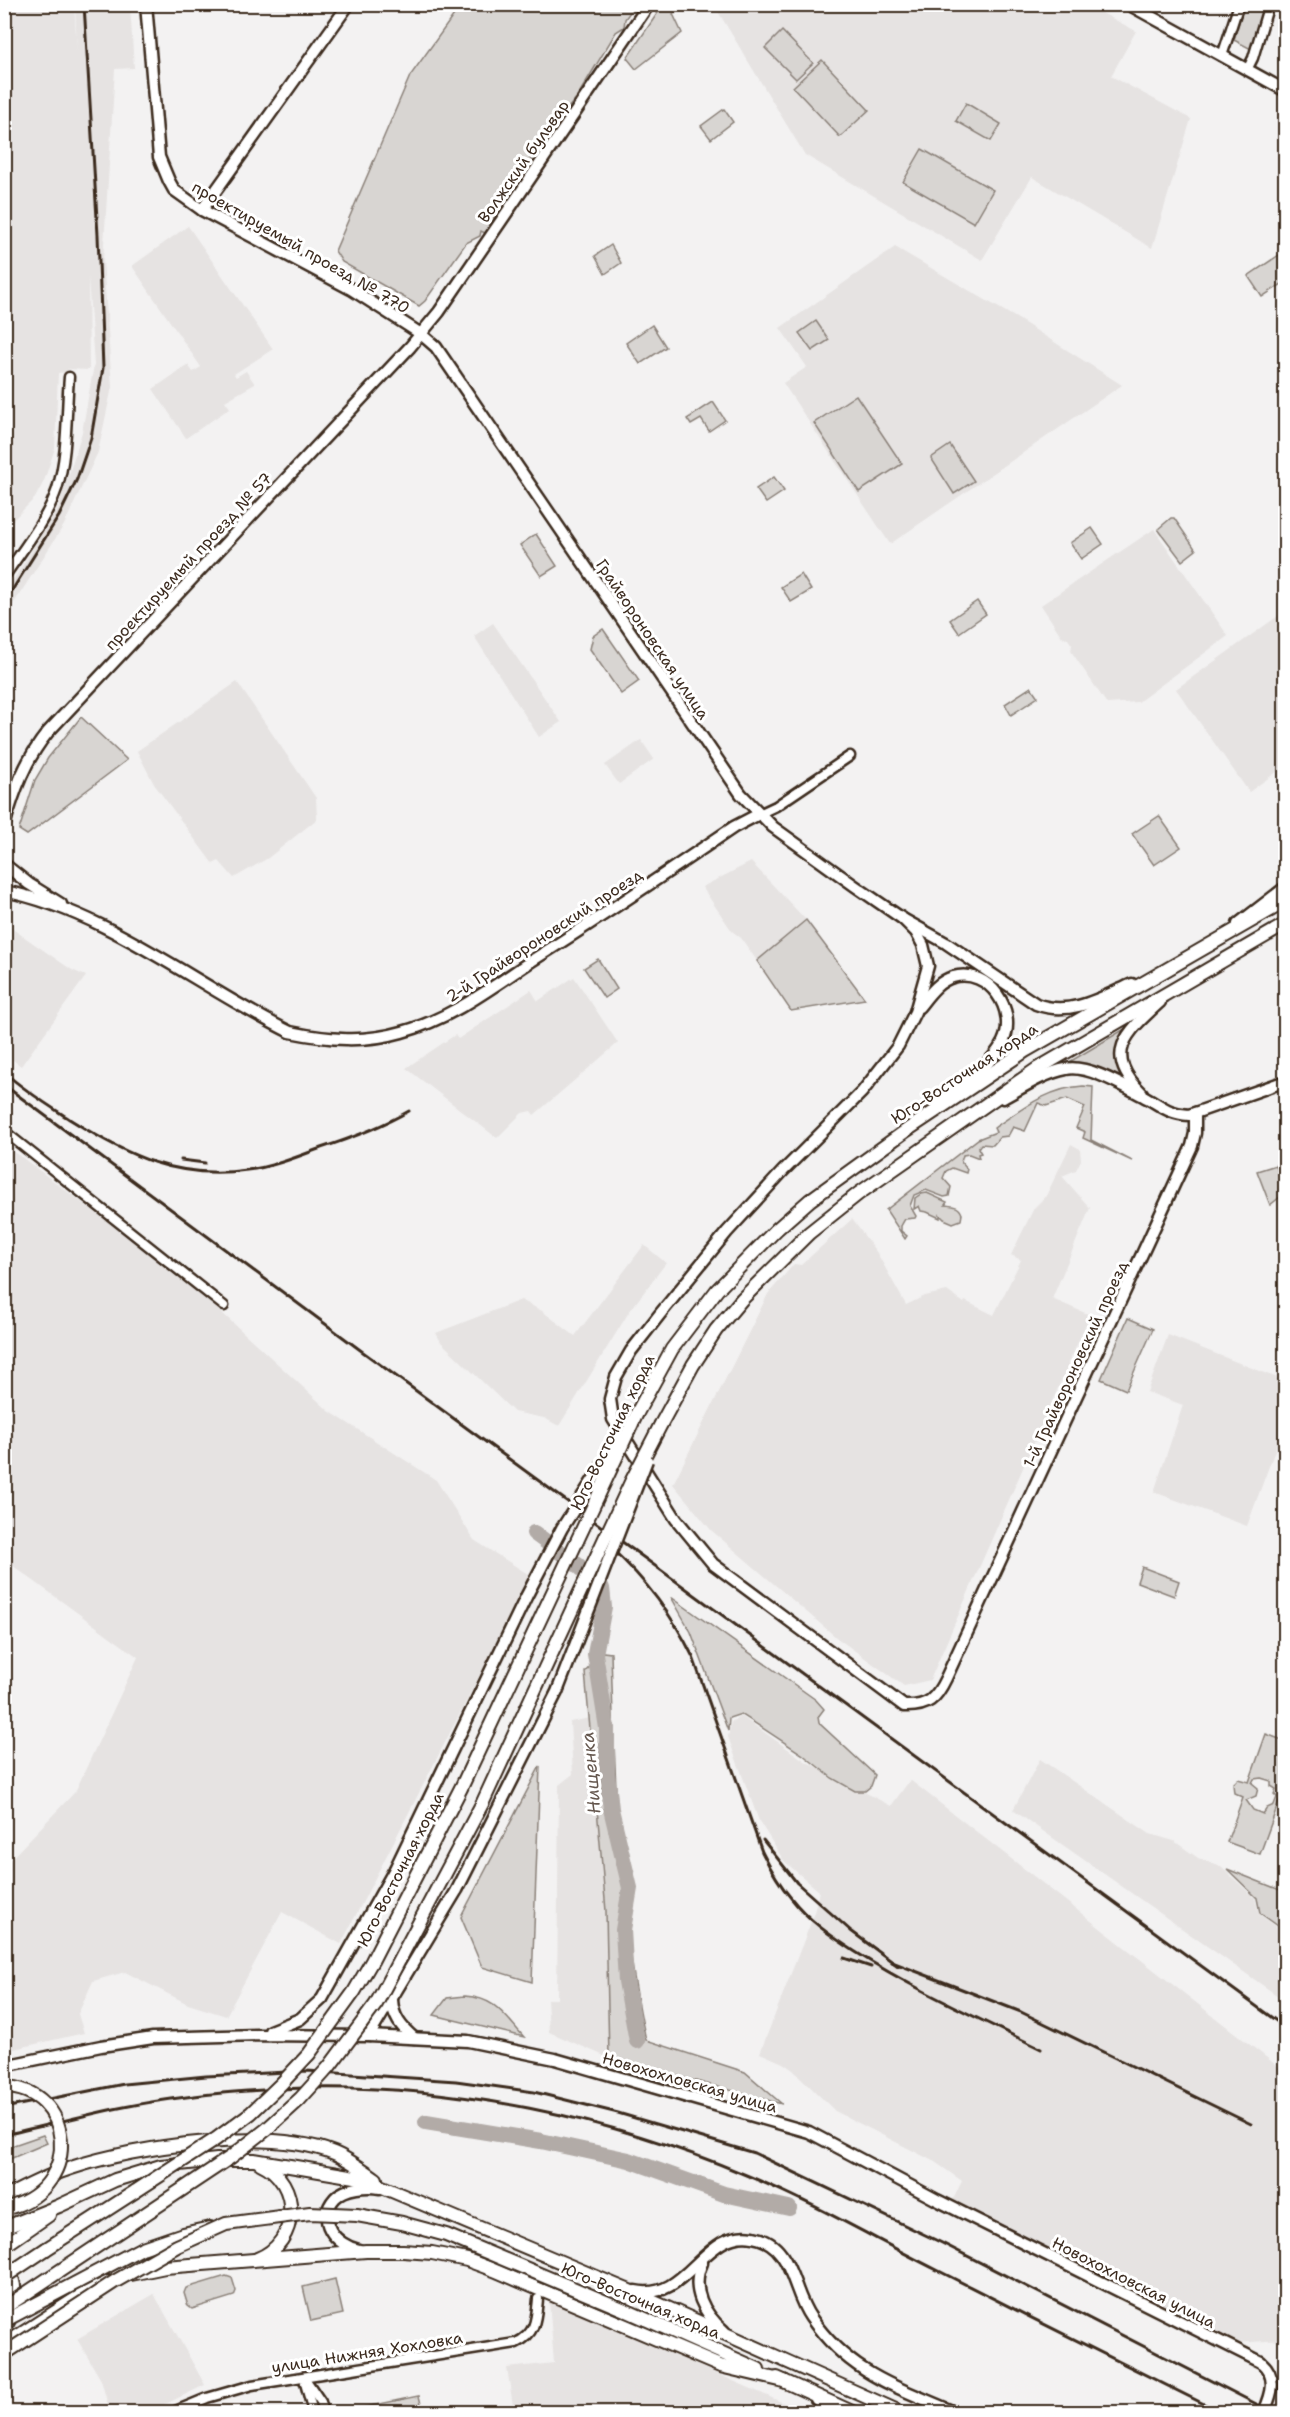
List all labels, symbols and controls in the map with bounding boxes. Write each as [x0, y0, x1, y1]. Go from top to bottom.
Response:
street label: Волжский бульвар [473, 96, 574, 227]
street label: проектируемый проезд № 770 [188, 176, 413, 319]
street label: проектируемый проезд № 57 [100, 468, 276, 655]
street label: Грайвороновская улица [591, 555, 714, 723]
street label: 2-й Грайвороновский проезд [442, 864, 646, 1007]
street label: Юго-Восточная хорда [887, 1018, 1042, 1129]
street label: 1-й Грайвороновский проезд [1018, 1257, 1133, 1471]
street label: Юго-Восточная хорда [566, 1351, 659, 1513]
water label: Нищенка [575, 1731, 607, 1815]
street label: Юго-Восточная хорда [352, 1788, 449, 1950]
street label: Новохохловская улица [600, 2047, 780, 2118]
street label: Новохохловская улица [1048, 2232, 1219, 2333]
street label: Юго-Восточная хорда [558, 2257, 723, 2343]
street label: улица Нижняя Хохловка [270, 2327, 464, 2378]

